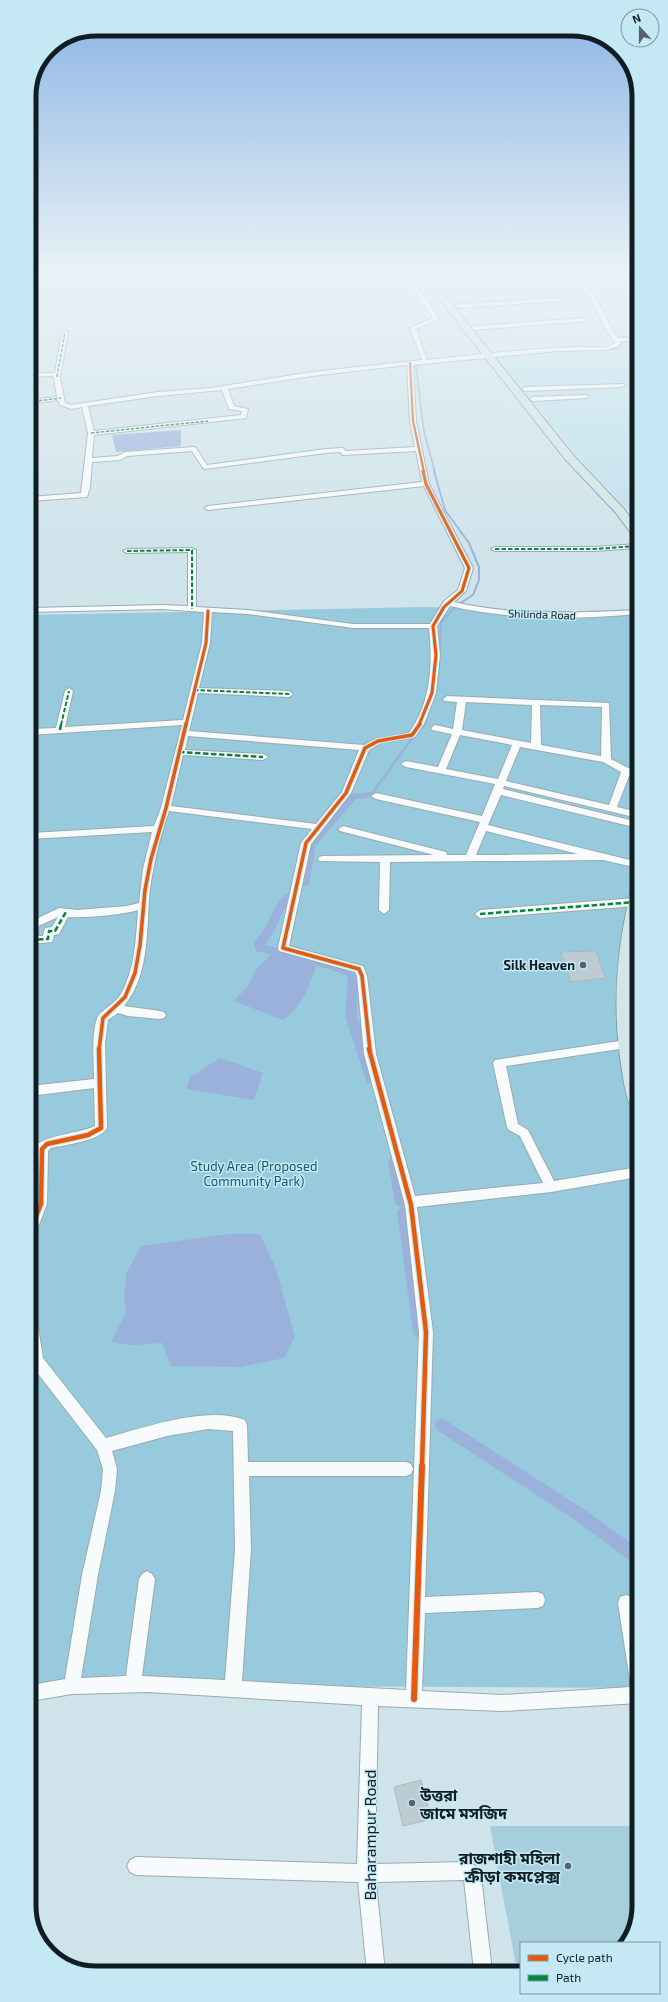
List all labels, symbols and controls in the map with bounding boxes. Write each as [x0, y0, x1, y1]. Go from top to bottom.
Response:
north arrow [620, 8, 660, 48]
text: N [630, 11, 642, 26]
street label: Shilinda Road [508, 606, 576, 622]
place label: Silk Heaven [503, 957, 575, 973]
marker: Silk Heaven [578, 960, 588, 970]
park label: Study Area (Proposed Community Park) [191, 1158, 317, 1189]
street label: Baharampur Road [360, 1770, 379, 1900]
place label: উত্তরা জামে মসজিদ [419, 1785, 508, 1822]
marker: উত্তরা জামে মসজিদ [407, 1798, 417, 1808]
place label: রাজশাহী মহিলা ক্রীড়া কমপ্লেক্স [458, 1848, 561, 1885]
marker: রাজশাহী মহিলা ক্রীড়া কমপ্লেক্স [563, 1861, 573, 1871]
legend [520, 1942, 660, 1994]
text: Cycle path [556, 1950, 613, 1964]
text: Path [556, 1970, 581, 1984]

